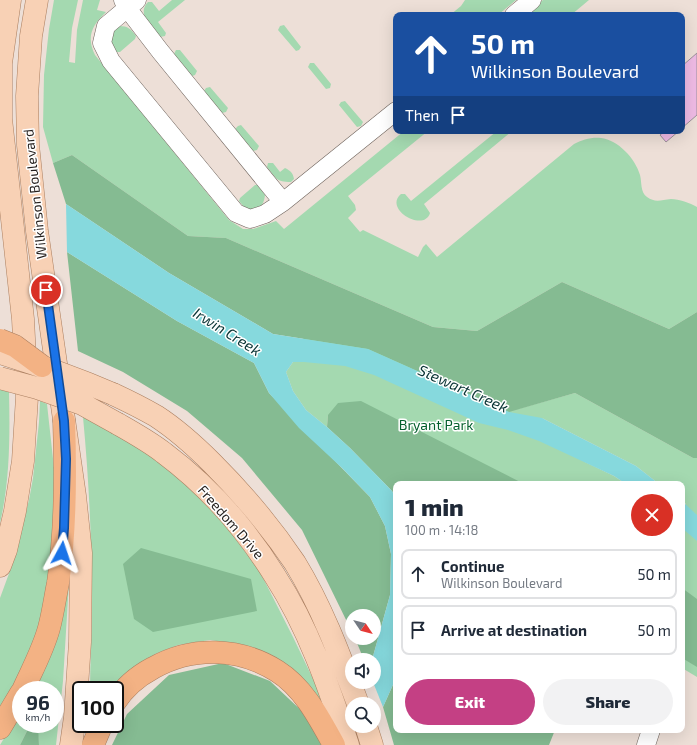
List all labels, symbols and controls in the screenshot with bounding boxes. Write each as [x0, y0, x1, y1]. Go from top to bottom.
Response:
text: 50 m [471, 26, 535, 60]
icon: ahead [405, 28, 457, 80]
text: Wilkinson Boulevard [471, 60, 639, 82]
icon: arrive [447, 104, 469, 126]
text: Then [405, 106, 439, 124]
street label: Wilkinson Boulevard [19, 128, 50, 260]
pin [29, 273, 63, 307]
icon: arrive [35, 279, 57, 301]
water label: Irwin Creek [190, 303, 265, 359]
water label: Stewart Creek [416, 360, 511, 416]
park label: Bryant Park [399, 416, 473, 433]
street label: Freedom Drive [195, 481, 268, 562]
text: 1 min [405, 492, 464, 521]
button: close [631, 494, 673, 536]
text: 100 m · 14:18 [405, 522, 478, 538]
position arrow [41, 532, 83, 574]
text: Continue [441, 557, 504, 575]
icon: ahead [407, 563, 429, 585]
text: 50 m [637, 565, 671, 583]
text: Wilkinson Boulevard [441, 575, 562, 591]
north arrow [345, 609, 381, 645]
map controls [345, 609, 381, 733]
icon: arrive [407, 619, 429, 641]
text: Arrive at destination [441, 621, 587, 639]
text: 50 m [637, 621, 671, 639]
button: sound [345, 653, 381, 689]
button: Exit [405, 679, 535, 725]
button: Share [543, 679, 673, 725]
speed limit sign: 100 [72, 681, 124, 733]
text: 96 [26, 690, 50, 714]
button: search [345, 697, 381, 733]
text: km/h [26, 711, 50, 723]

